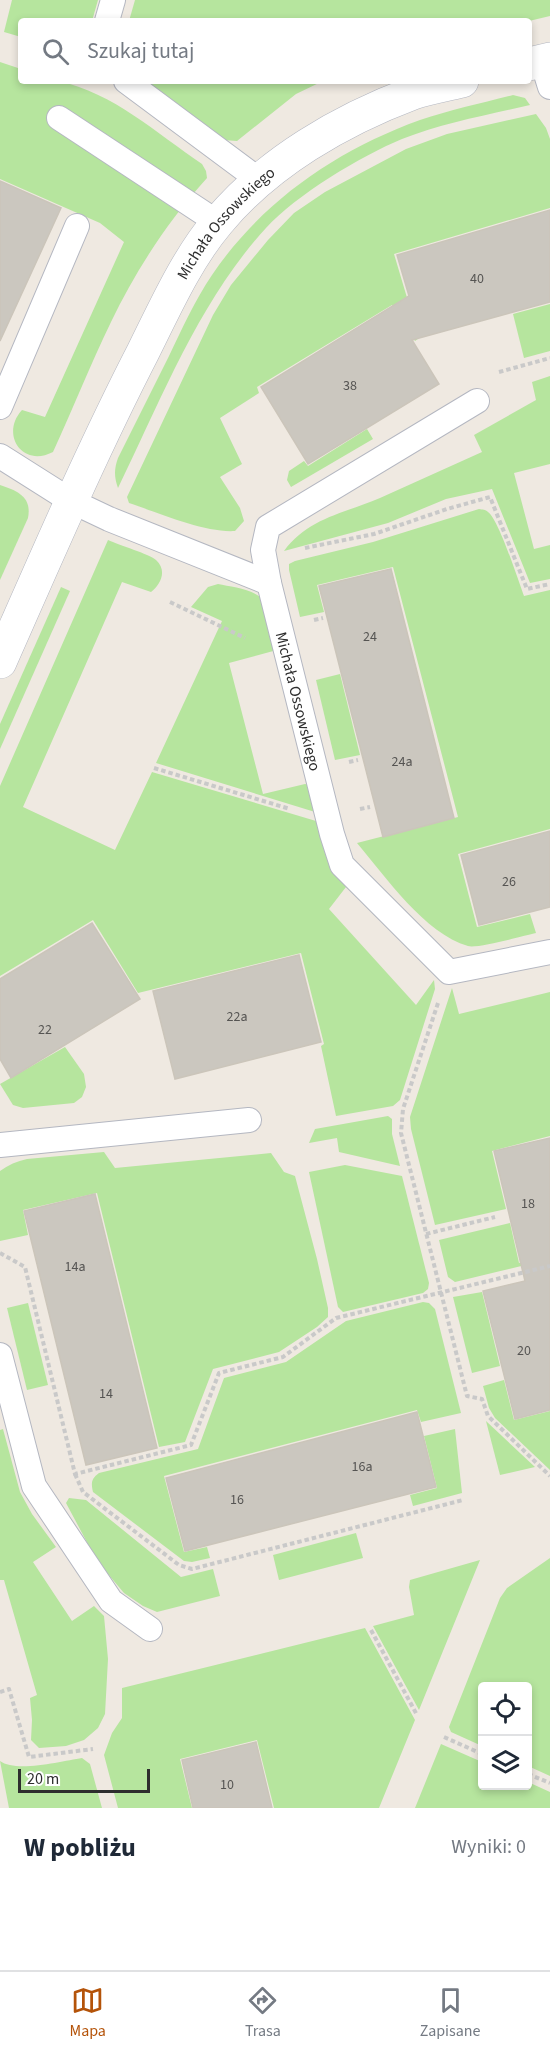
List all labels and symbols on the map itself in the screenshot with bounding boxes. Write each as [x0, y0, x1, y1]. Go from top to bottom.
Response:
street label: Michała Ossowskiego [172, 162, 280, 284]
house number: 40 [470, 269, 484, 289]
house number: 38 [343, 376, 357, 396]
house number: 24 [363, 627, 377, 647]
street label: Michała Ossowskiego [270, 630, 326, 773]
house number: 24a [392, 752, 412, 772]
house number: 26 [502, 872, 516, 892]
house number: 22a [227, 1007, 247, 1027]
house number: 22 [38, 1020, 52, 1040]
house number: 18 [521, 1194, 535, 1214]
house number: 14a [65, 1257, 85, 1277]
house number: 20 [517, 1341, 531, 1361]
house number: 14 [99, 1384, 113, 1404]
house number: 16a [352, 1457, 372, 1477]
house number: 16 [230, 1490, 244, 1510]
scale bar [18, 1766, 150, 1794]
house number: 10 [220, 1775, 234, 1795]

